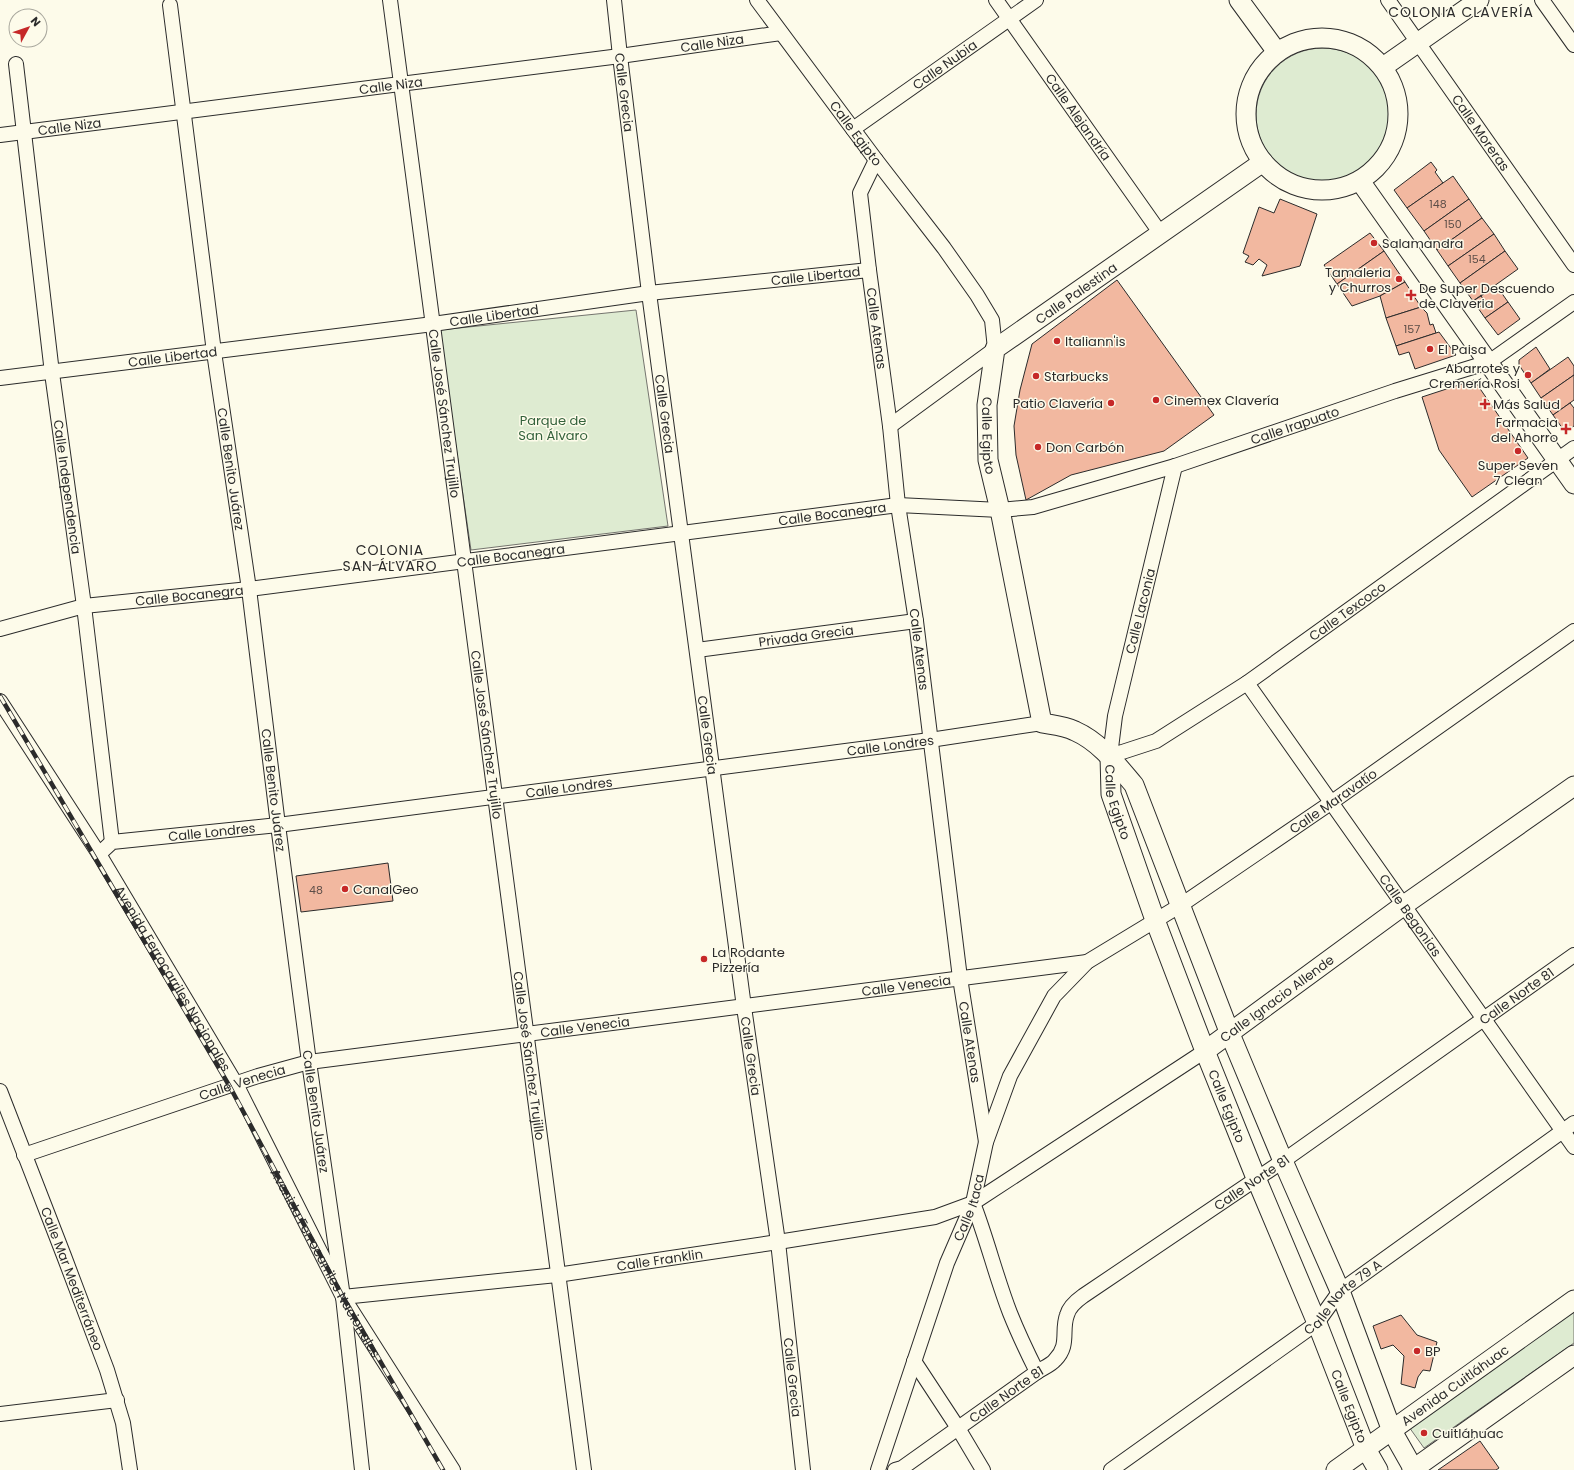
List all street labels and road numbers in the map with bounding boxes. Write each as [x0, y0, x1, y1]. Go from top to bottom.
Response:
street label: Calle Niza [679, 29, 745, 57]
street label: Calle Nubia [909, 35, 981, 94]
street label: Calle Grecia [610, 52, 638, 133]
street label: Calle Alejandría [1041, 70, 1115, 165]
street label: Calle Niza [358, 72, 424, 99]
street label: Calle Moreras [1447, 91, 1514, 175]
street label: Calle Egipto [825, 97, 886, 170]
street label: Calle Niza [37, 113, 102, 140]
street label: Calle Palestina [1031, 258, 1121, 329]
street label: Calle Libertad [770, 262, 861, 290]
street label: Calle Atenas [861, 286, 891, 371]
street label: Calle Libertad [448, 300, 540, 332]
street label: Calle José Sánchez Trujillo [424, 328, 465, 499]
street label: Calle Libertad [127, 342, 218, 372]
street label: Calle Grecia [650, 373, 679, 455]
street label: Calle Egipto [977, 396, 1000, 476]
street label: Calle Irapuato [1248, 402, 1342, 450]
street label: Calle Benito Juárez [212, 406, 249, 532]
street label: Calle Independencia [49, 419, 86, 555]
street label: Calle Bocanegra [777, 498, 887, 530]
street label: Calle Bocanegra [456, 539, 566, 572]
street label: Calle Laconia [1121, 566, 1160, 656]
street label: Calle Texcoco [1305, 577, 1390, 646]
street label: Calle Bocanegra [134, 581, 244, 611]
street label: Calle Atenas [904, 607, 933, 692]
street label: Privada Grecia [757, 620, 855, 652]
street label: Calle José Sánchez Trujillo [466, 649, 507, 820]
street label: Calle Grecia [693, 694, 722, 776]
street label: Calle Benito Juárez [256, 728, 290, 853]
street label: Calle Londres [846, 731, 935, 761]
street label: Calle Egipto [1100, 764, 1135, 842]
street label: Calle Maravatío [1286, 764, 1381, 838]
street label: Calle Londres [524, 772, 614, 803]
street label: Calle Londres [167, 818, 257, 846]
street label: Calle Begonias [1374, 870, 1446, 961]
street label: Avenida Ferrocarriles Nacionales [110, 882, 235, 1075]
street label: Calle Ignacio Allende [1216, 950, 1338, 1047]
street label: Calle Norte 81 [1475, 963, 1558, 1029]
street label: Calle José Sánchez Trujillo [508, 970, 549, 1142]
street label: Calle Venecia [860, 971, 952, 1001]
street label: Calle Atenas [954, 1000, 986, 1084]
street label: Calle Venecia [539, 1012, 631, 1042]
street label: Calle Grecia [735, 1015, 766, 1097]
street label: Calle Benito Juárez [298, 1049, 334, 1174]
street label: Calle Venecia [196, 1060, 288, 1105]
street label: Calle Egipto [1203, 1067, 1250, 1146]
street label: Calle Norte 81 [1210, 1150, 1294, 1215]
street label: Avenida Ferrocarriles Nacionales [266, 1165, 385, 1361]
street label: Calle Itaca [949, 1172, 989, 1244]
street label: Calle Mar Mediterráneo [36, 1204, 108, 1353]
street label: Calle Franklin [615, 1244, 704, 1276]
street label: Calle Norte 79 A [1300, 1255, 1386, 1340]
street label: Calle Grecia [779, 1337, 806, 1418]
street label: Avenida Cuitláhuac [1397, 1340, 1513, 1431]
street label: Calle Norte 81 [965, 1361, 1047, 1428]
street label: Calle Egipto [1326, 1367, 1372, 1446]

